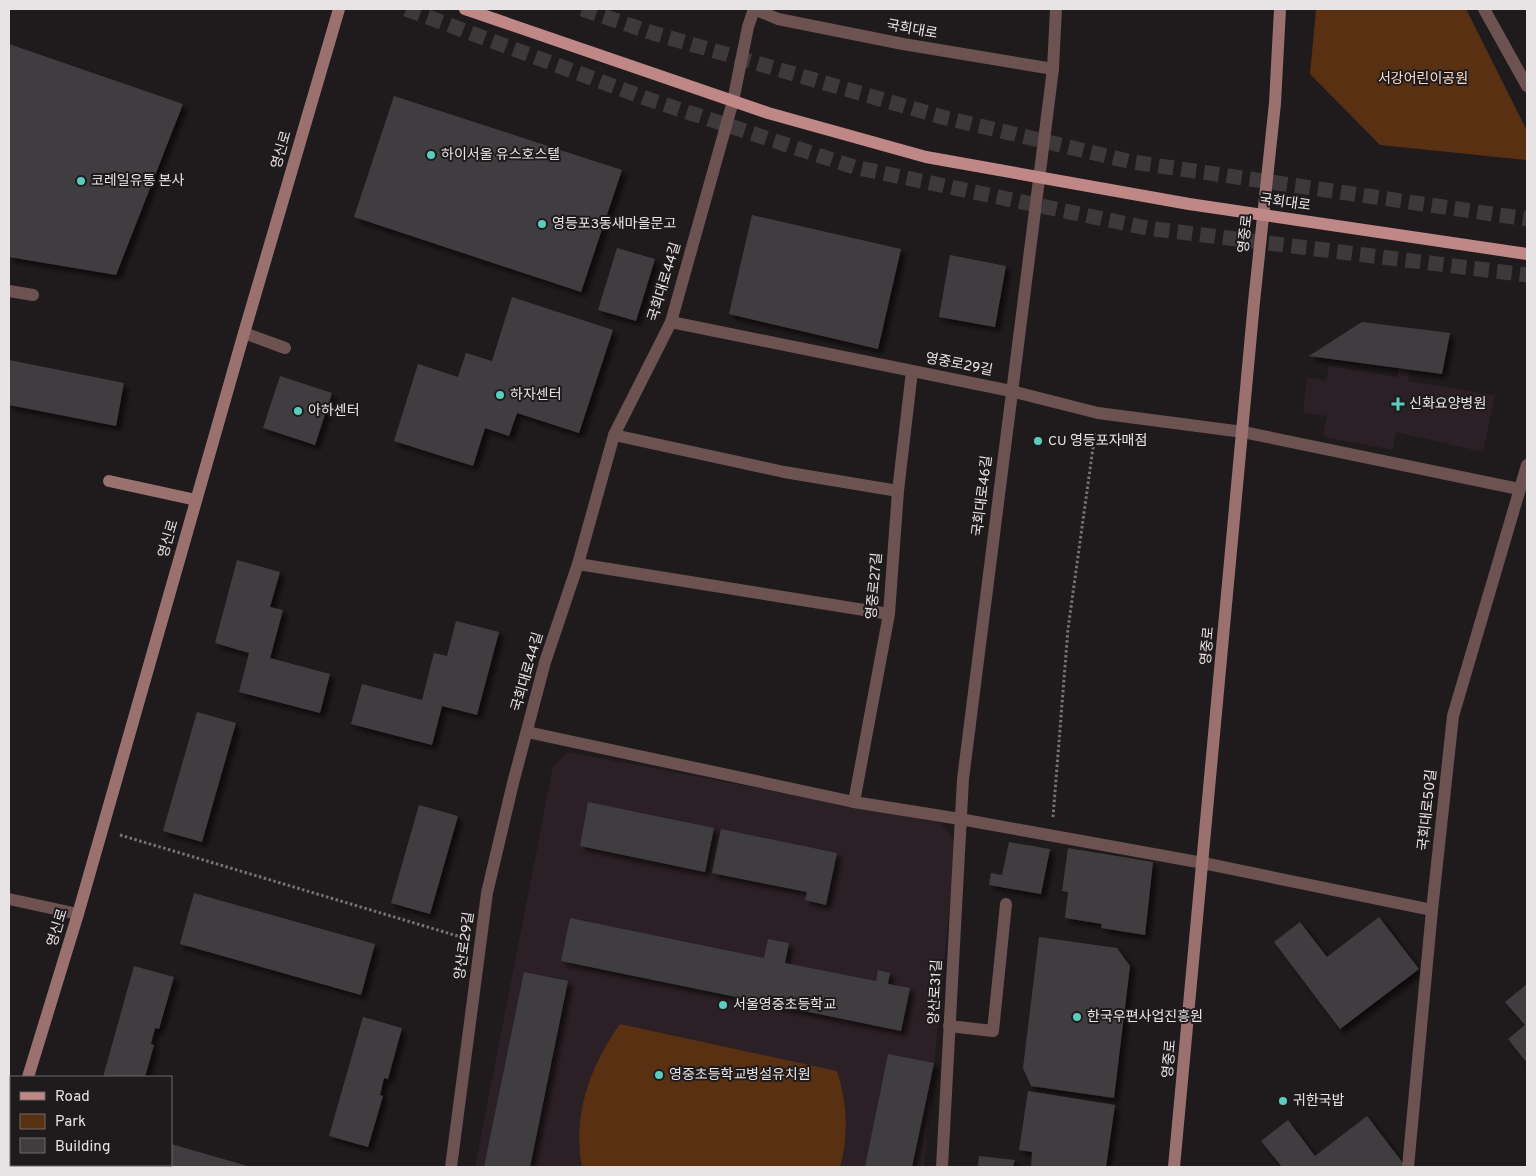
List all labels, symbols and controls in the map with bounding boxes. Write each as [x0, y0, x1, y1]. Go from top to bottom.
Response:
street label: 국회대로 [885, 17, 939, 43]
park label: 서강어린이공원 [1378, 71, 1468, 88]
street label: 영신로 [269, 129, 296, 171]
place label: 하이서울 유스호스텔 [441, 147, 560, 164]
marker: 하이서울 유스호스텔 [425, 149, 437, 161]
place label: 코레일유통 본사 [91, 173, 185, 190]
marker: 코레일유통 본사 [75, 175, 87, 187]
street label: 국회대로 [1258, 191, 1312, 215]
street label: 영중로 [1236, 214, 1256, 254]
place label: 영등포3동새마을문고 [552, 216, 676, 233]
marker: 영등포3동새마을문고 [536, 218, 548, 230]
street label: 국회대로44길 [645, 240, 685, 324]
street label: 영중로29길 [924, 350, 994, 380]
place label: 하자센터 [510, 387, 562, 404]
marker: 하자센터 [494, 389, 506, 401]
place label: 신화요양병원 [1409, 396, 1486, 413]
marker: 신화요양병원 [1391, 397, 1405, 411]
place label: 아하센터 [308, 403, 360, 420]
marker: 아하센터 [292, 405, 304, 417]
place label: CU 영등포자매점 [1048, 433, 1147, 450]
marker: CU 영등포자매점 [1032, 435, 1044, 447]
street label: 국회대로46길 [970, 455, 996, 537]
street label: 영신로 [156, 518, 183, 560]
street label: 영중로27길 [864, 552, 886, 620]
street label: 영중로 [1198, 626, 1218, 666]
street label: 국회대로44길 [509, 630, 547, 714]
street label: 국회대로50길 [1415, 768, 1441, 852]
street label: 영신로 [44, 907, 72, 949]
street label: 양산로29길 [452, 911, 478, 981]
street label: 양산로31길 [926, 959, 946, 1025]
place label: 서울영중초등학교 [733, 996, 836, 1014]
marker: 서울영중초등학교 [717, 999, 729, 1011]
place label: 한국우편사업진흥원 [1087, 1009, 1203, 1026]
marker: 한국우편사업진흥원 [1071, 1011, 1083, 1023]
street label: 영중로 [1160, 1039, 1180, 1079]
place label: 영중초등학교병설유치원 [669, 1066, 811, 1084]
marker: 영중초등학교병설유치원 [653, 1069, 665, 1081]
legend [10, 1076, 172, 1166]
text: Road [55, 1088, 90, 1107]
place label: 귀한국밥 [1293, 1093, 1345, 1110]
marker: 귀한국밥 [1277, 1095, 1289, 1107]
text: Park [55, 1113, 86, 1132]
text: Building [55, 1138, 110, 1157]

